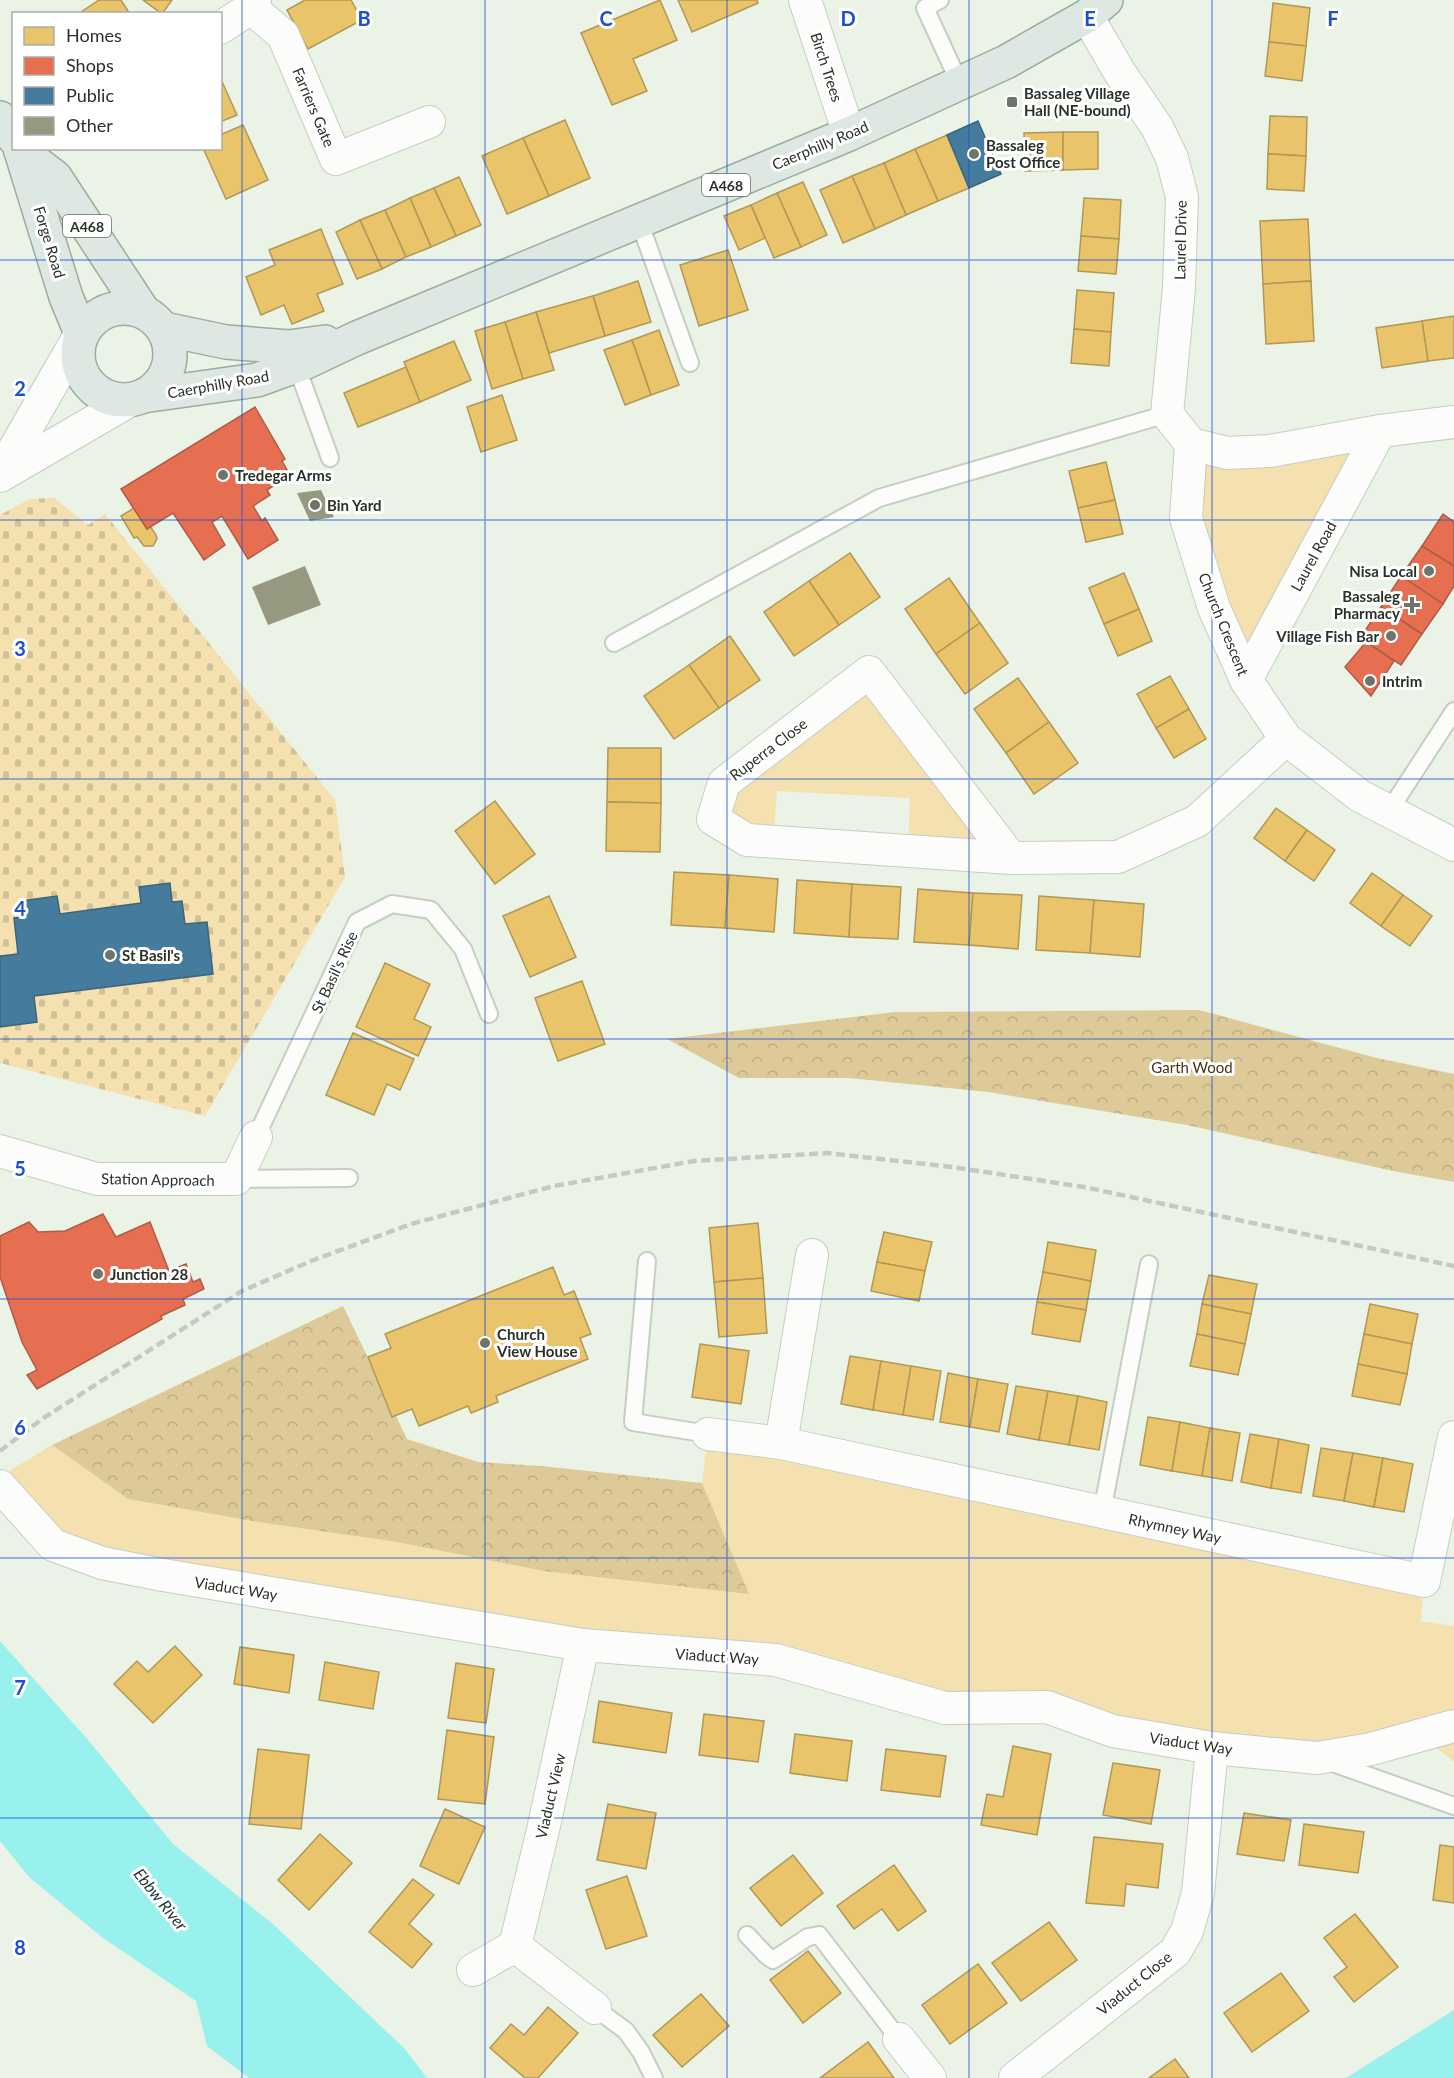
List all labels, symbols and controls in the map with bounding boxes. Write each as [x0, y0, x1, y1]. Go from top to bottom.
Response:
text: B [357, 6, 371, 30]
text: C [599, 6, 613, 30]
text: D [840, 6, 856, 30]
text: E [1084, 6, 1096, 30]
text: F [1327, 6, 1339, 30]
legend [12, 12, 222, 150]
text: Homes [66, 24, 122, 46]
street label: Birch Trees [807, 30, 847, 104]
text: Shops [66, 54, 114, 76]
street label: Farriers Gate [289, 65, 339, 150]
text: Public [66, 84, 114, 106]
place label: Bassaleg Village Hall (NE-bound) [1024, 84, 1131, 119]
marker: Bassaleg Village Hall (NE-bound) [1005, 95, 1019, 109]
text: Other [66, 114, 113, 136]
street label: Caerphilly Road [769, 117, 871, 173]
place label: Bassaleg Post Office [986, 136, 1060, 171]
marker: Bassaleg Post Office [967, 147, 981, 161]
road number: A468 [702, 174, 750, 196]
street label: Laurel Drive [1170, 200, 1190, 280]
street label: Forge Road [31, 204, 69, 280]
road number: A468 [63, 215, 111, 237]
street label: Caerphilly Road [166, 366, 270, 402]
text: 2 [14, 376, 26, 400]
place label: Tredegar Arms [235, 466, 332, 484]
marker: Tredegar Arms [216, 468, 230, 482]
place label: Bin Yard [327, 496, 382, 514]
marker: Bin Yard [308, 498, 322, 512]
street label: Laurel Road [1286, 518, 1340, 594]
place label: Nisa Local [1349, 562, 1417, 580]
marker: Nisa Local [1422, 564, 1436, 578]
street label: Church Crescent [1195, 570, 1253, 679]
place label: Bassaleg Pharmacy [1334, 587, 1400, 622]
marker: Bassaleg Pharmacy [1405, 598, 1419, 612]
place label: Village Fish Bar [1275, 627, 1379, 645]
marker: Village Fish Bar [1384, 629, 1398, 643]
text: 3 [14, 636, 26, 660]
place label: Intrim [1382, 672, 1422, 690]
marker: Intrim [1363, 674, 1377, 688]
street label: Ruperra Close [726, 714, 810, 784]
text: 4 [14, 896, 26, 920]
street label: St Basil's Rise [307, 928, 361, 1016]
place label: St Basil's [122, 946, 181, 964]
marker: St Basil's [103, 948, 117, 962]
park label: Garth Wood [1151, 1058, 1233, 1076]
text: 5 [14, 1156, 26, 1180]
street label: Station Approach [101, 1169, 215, 1189]
place label: Junction 28 [110, 1265, 188, 1283]
marker: Junction 28 [91, 1267, 105, 1281]
place label: Church View House [496, 1325, 578, 1360]
marker: Church View House [478, 1336, 492, 1350]
text: 6 [14, 1415, 26, 1439]
street label: Rhymney Way [1127, 1509, 1223, 1547]
street label: Viaduct Way [193, 1573, 279, 1603]
street label: Viaduct Way [675, 1644, 760, 1668]
text: 7 [14, 1675, 26, 1699]
street label: Viaduct Way [1148, 1728, 1234, 1758]
street label: Viaduct View [531, 1751, 569, 1841]
water label: Ebbw River [130, 1864, 192, 1934]
text: 8 [14, 1935, 26, 1959]
street label: Viaduct Close [1093, 1947, 1175, 2019]

